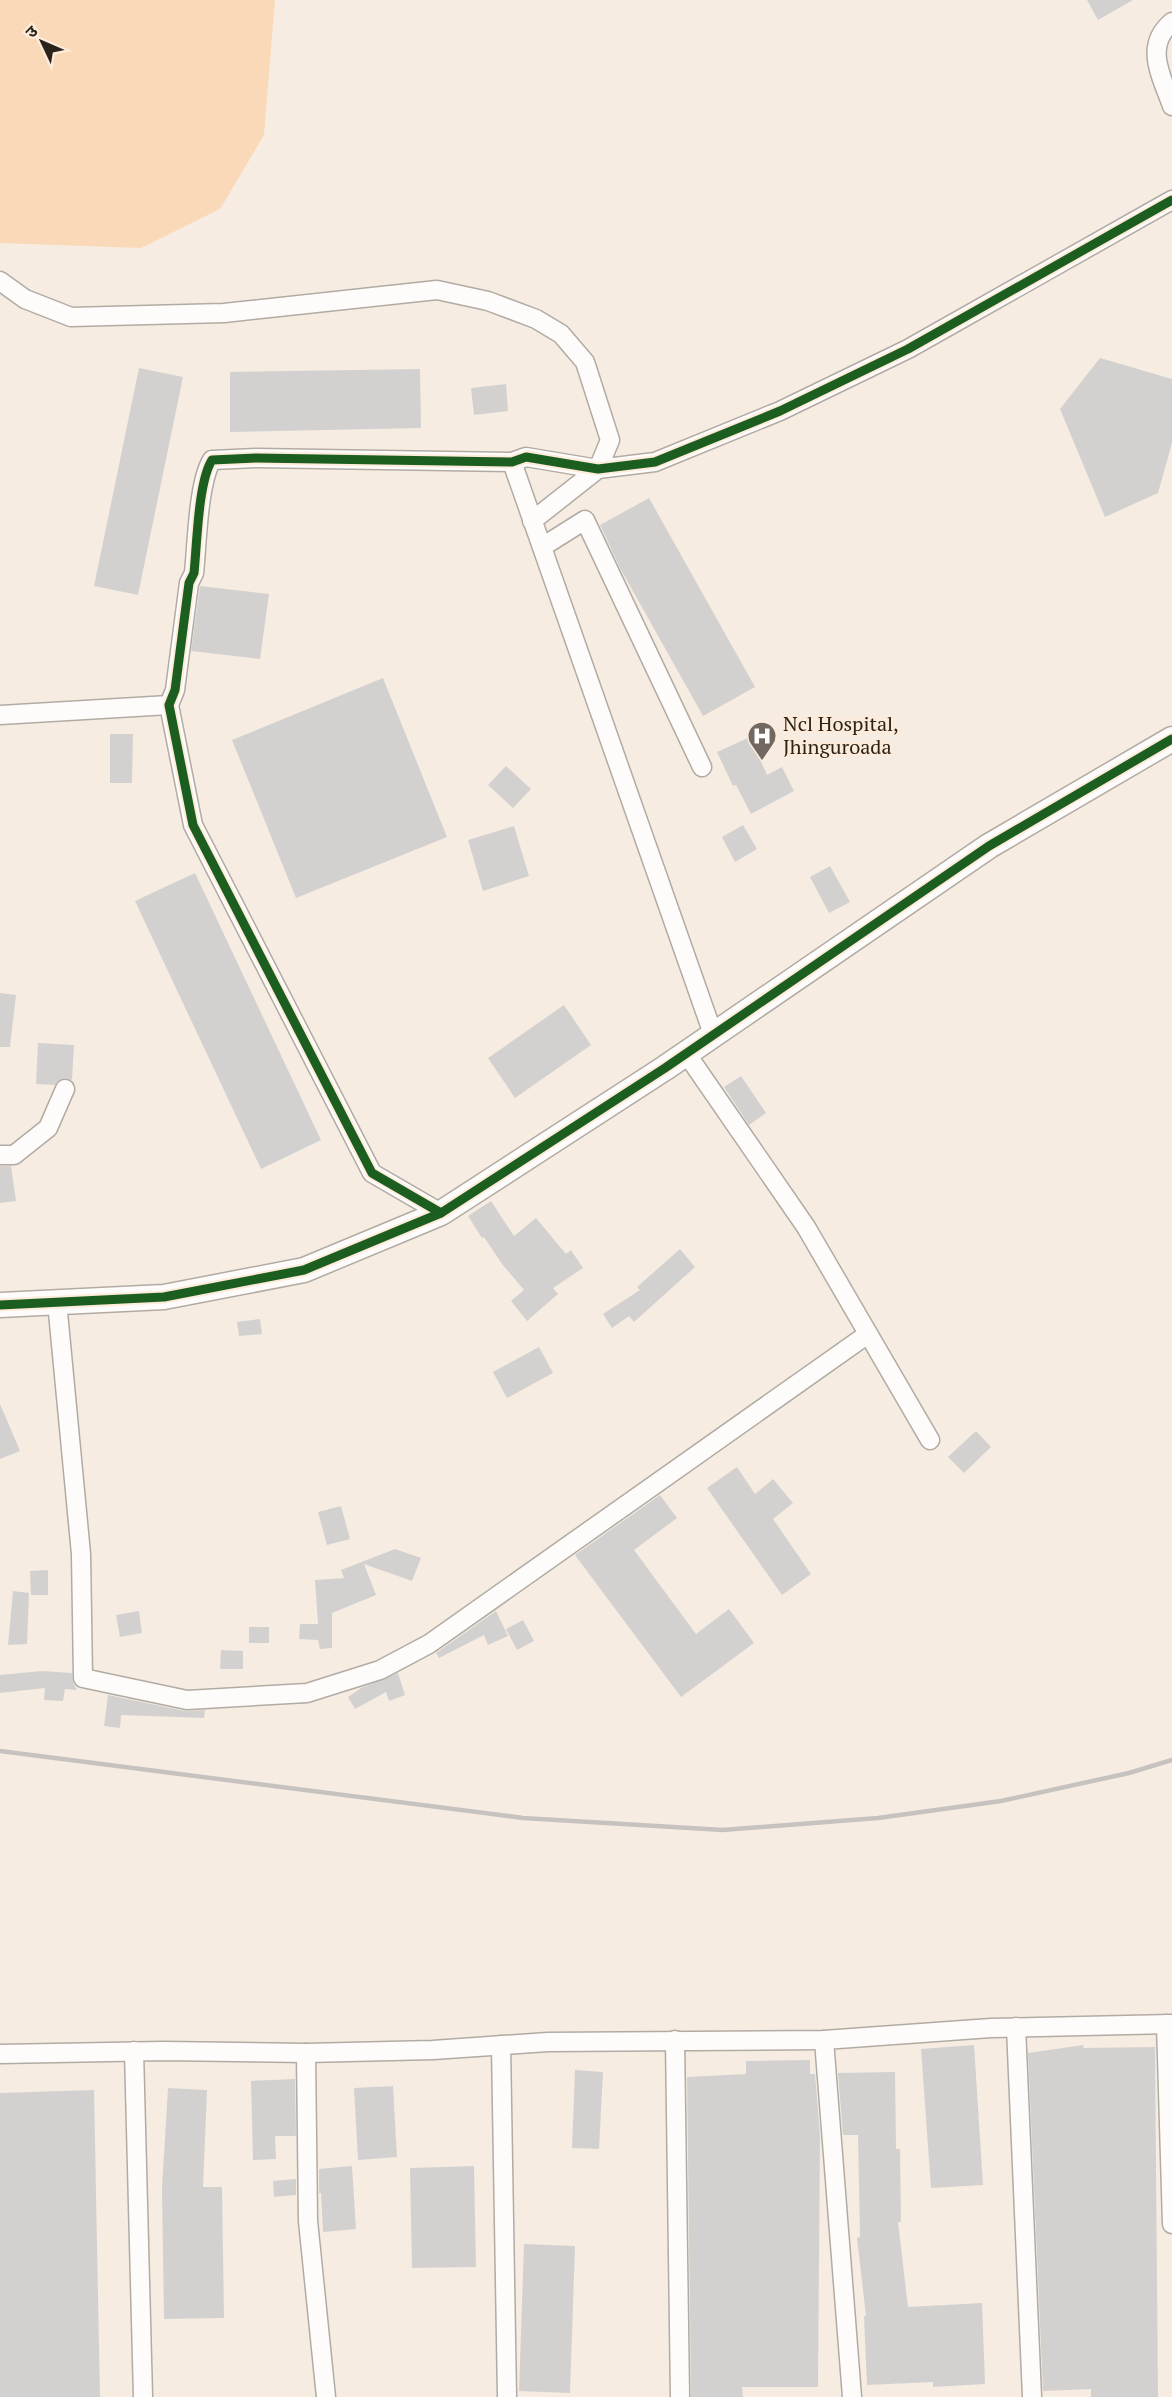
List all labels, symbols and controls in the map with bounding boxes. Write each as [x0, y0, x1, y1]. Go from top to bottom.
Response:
north arrow [12, 12, 72, 72]
text: उ [20, 20, 43, 43]
place label: Ncl Hospital, Jhinguroada [783, 710, 899, 760]
hospital icon: Ncl Hospital, Jhinguroada [746, 720, 778, 762]

